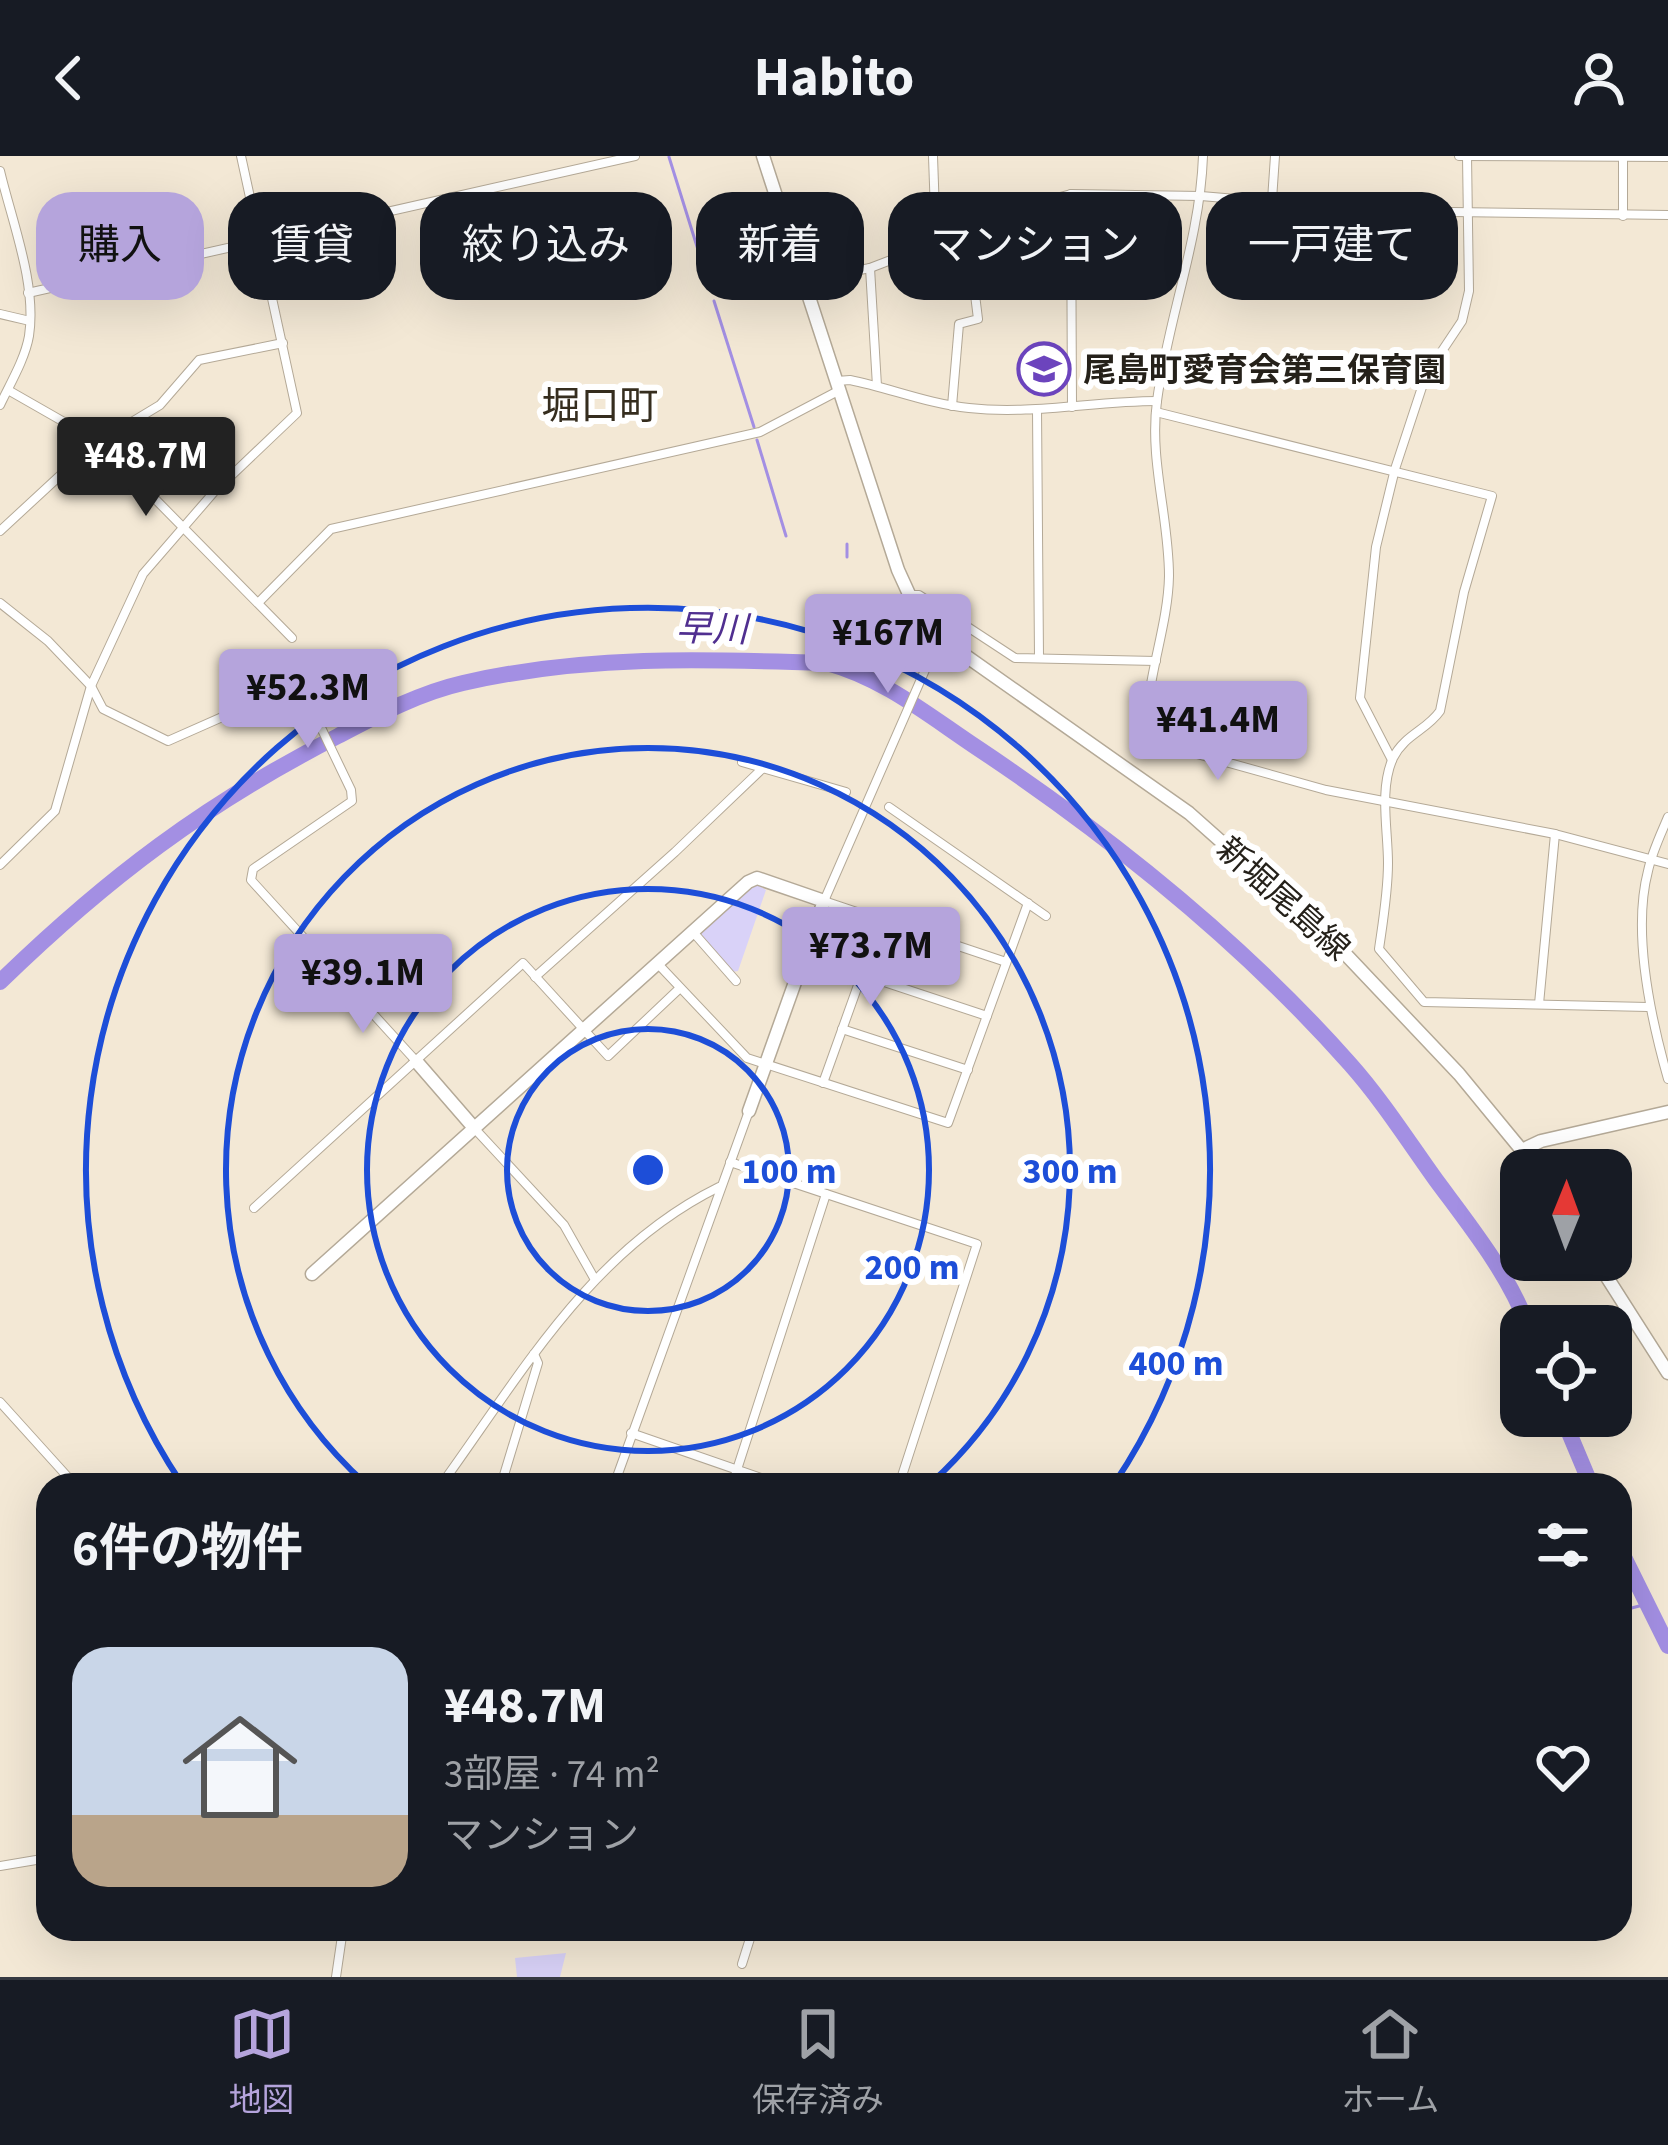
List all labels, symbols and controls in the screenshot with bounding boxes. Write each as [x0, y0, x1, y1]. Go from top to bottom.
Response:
text: Habito [754, 40, 914, 117]
icon: back [36, 45, 102, 111]
icon: person [1566, 45, 1632, 111]
chip: 購入 [36, 192, 204, 300]
chip: 賃貸 [228, 192, 396, 300]
chip: 絞り込み [420, 192, 672, 300]
chip: 新着 [696, 192, 864, 300]
chip: マンション [888, 192, 1182, 300]
chip: 一戸建て [1206, 192, 1458, 300]
school or university icon: 尾島町愛育会第三保育園 [1016, 341, 1072, 397]
place label: 尾島町愛育会第三保育園 [1083, 347, 1446, 394]
district label: 堀口町 [541, 379, 659, 435]
pin: ¥48.7M [48, 417, 244, 519]
text: ¥48.7M [84, 428, 208, 484]
pin: ¥167M [804, 594, 972, 696]
water label: 早川 [676, 603, 752, 656]
text: ¥167M [832, 605, 944, 661]
pin: ¥52.3M [210, 649, 406, 751]
text: ¥52.3M [246, 660, 370, 716]
pin: ¥41.4M [1120, 681, 1316, 783]
text: ¥41.4M [1156, 692, 1280, 748]
street label: 新堀尾島線 [1206, 826, 1360, 972]
pin: ¥73.7M [773, 907, 969, 1009]
text: ¥73.7M [809, 918, 933, 974]
pin: ¥39.1M [265, 934, 461, 1036]
text: ¥39.1M [301, 945, 425, 1001]
text: 100 m [741, 1146, 837, 1197]
text: 300 m [1022, 1146, 1118, 1197]
centre of rings [627, 1149, 669, 1191]
north arrow [1500, 1149, 1632, 1281]
map controls [1500, 1149, 1632, 1437]
text: 200 m [864, 1242, 960, 1293]
button: locate [1500, 1305, 1632, 1437]
text: 400 m [1128, 1338, 1224, 1389]
icon: filters [1530, 1512, 1596, 1578]
text: 6件の物件 [72, 1513, 303, 1585]
text: ¥48.7M [444, 1670, 606, 1742]
icon: home [168, 1695, 312, 1839]
icon: heart [1530, 1734, 1596, 1800]
text: 3部屋 · 74 m² [444, 1747, 660, 1803]
text: マンション [444, 1808, 639, 1864]
tab: 地図 [229, 2001, 295, 2124]
tab: 保存済み [752, 2001, 884, 2124]
tab: ホーム [1341, 2001, 1439, 2124]

